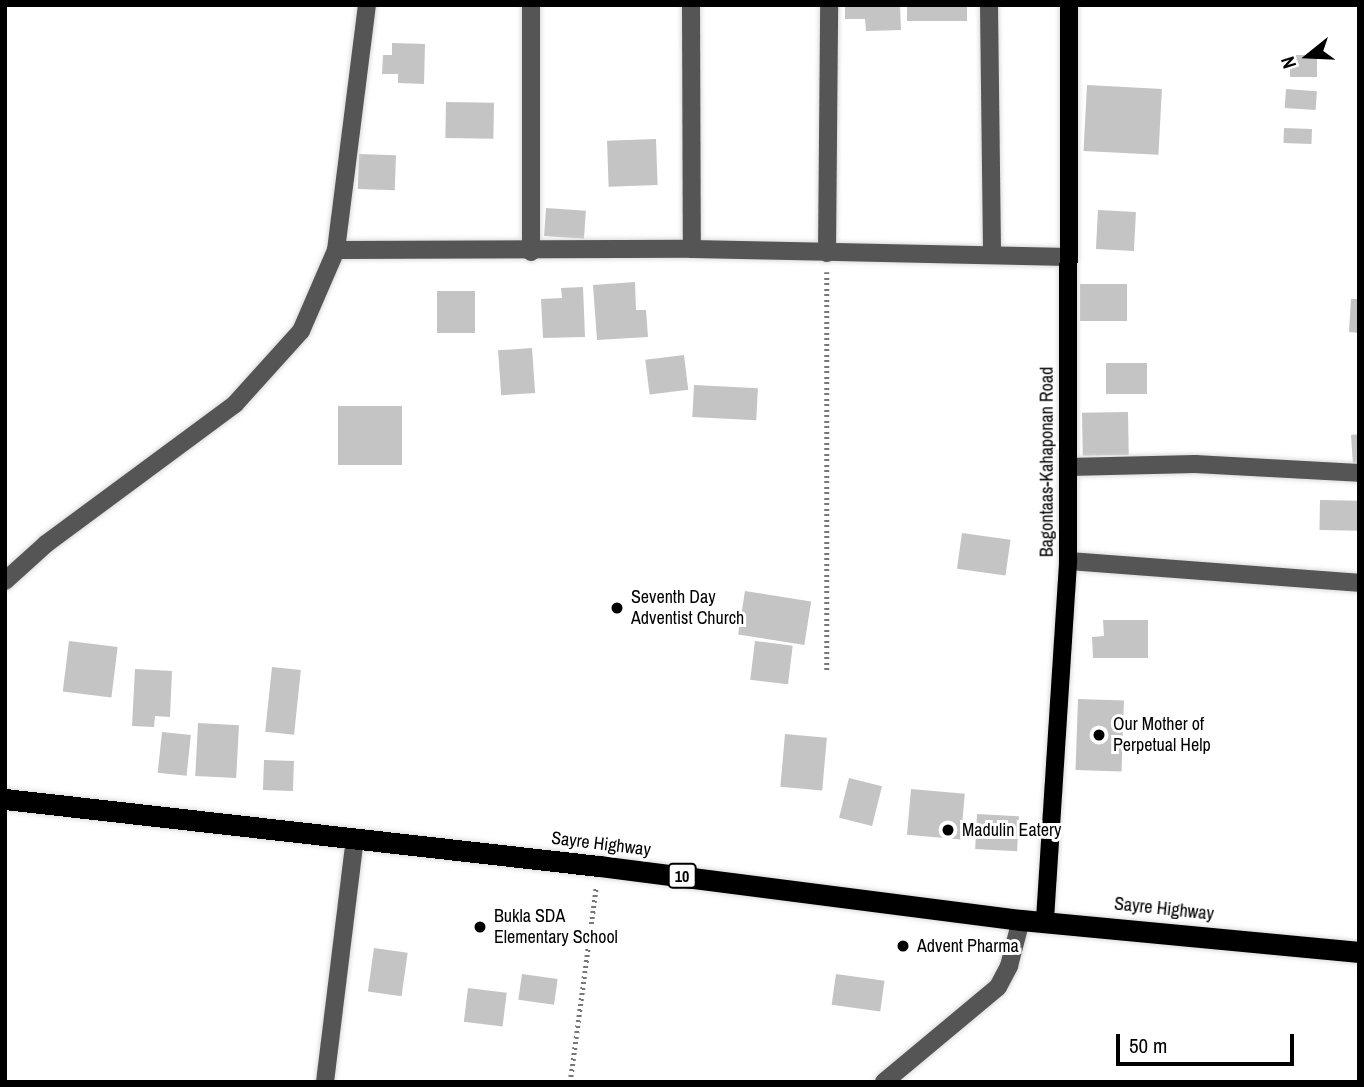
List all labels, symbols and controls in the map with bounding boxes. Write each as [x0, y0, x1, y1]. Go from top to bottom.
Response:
north arrow [1273, 21, 1343, 91]
text: N [1274, 53, 1302, 72]
street label: Bagontaas-Kahaponan Road [1036, 367, 1058, 557]
place label: Seventh Day Adventist Church [631, 587, 744, 630]
marker: Seventh Day Adventist Church [609, 600, 625, 616]
place label: Our Mother of Perpetual Help [1113, 714, 1211, 756]
marker: Our Mother of Perpetual Help [1091, 727, 1107, 743]
place label: Madulin Eatery [962, 819, 1061, 841]
marker: Madulin Eatery [940, 822, 956, 838]
street label: Sayre Highway [550, 827, 652, 861]
road number: 10 [666, 863, 698, 888]
street label: Sayre Highway [1113, 893, 1215, 925]
place label: Bukla SDA Elementary School [494, 906, 618, 948]
marker: Bukla SDA Elementary School [472, 919, 488, 935]
place label: Advent Pharma [917, 935, 1019, 957]
marker: Advent Pharma [895, 938, 911, 954]
scale bar [1119, 1020, 1298, 1064]
text: 50 m [1129, 1031, 1167, 1060]

